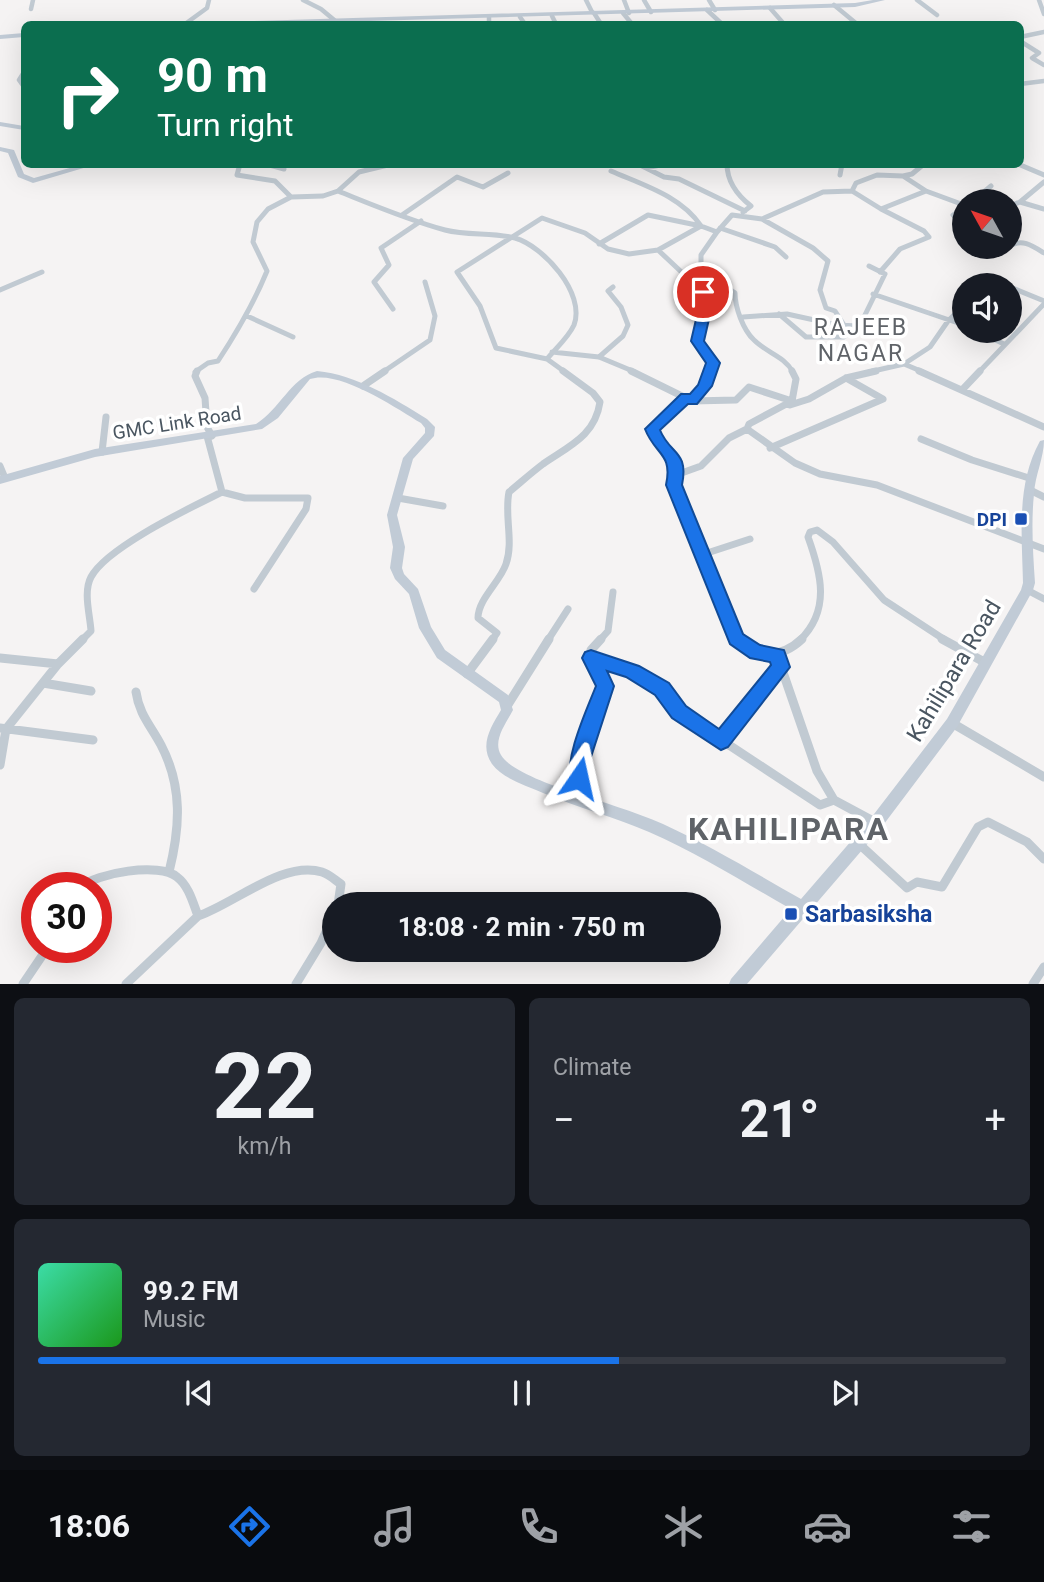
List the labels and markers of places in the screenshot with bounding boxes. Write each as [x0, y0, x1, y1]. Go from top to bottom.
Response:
pin [673, 262, 733, 322]
place label: DPI [977, 508, 1007, 531]
marker: DPI [1013, 511, 1029, 527]
place label: Sarbasiksha [805, 901, 932, 928]
marker: Sarbasiksha [783, 906, 799, 922]

